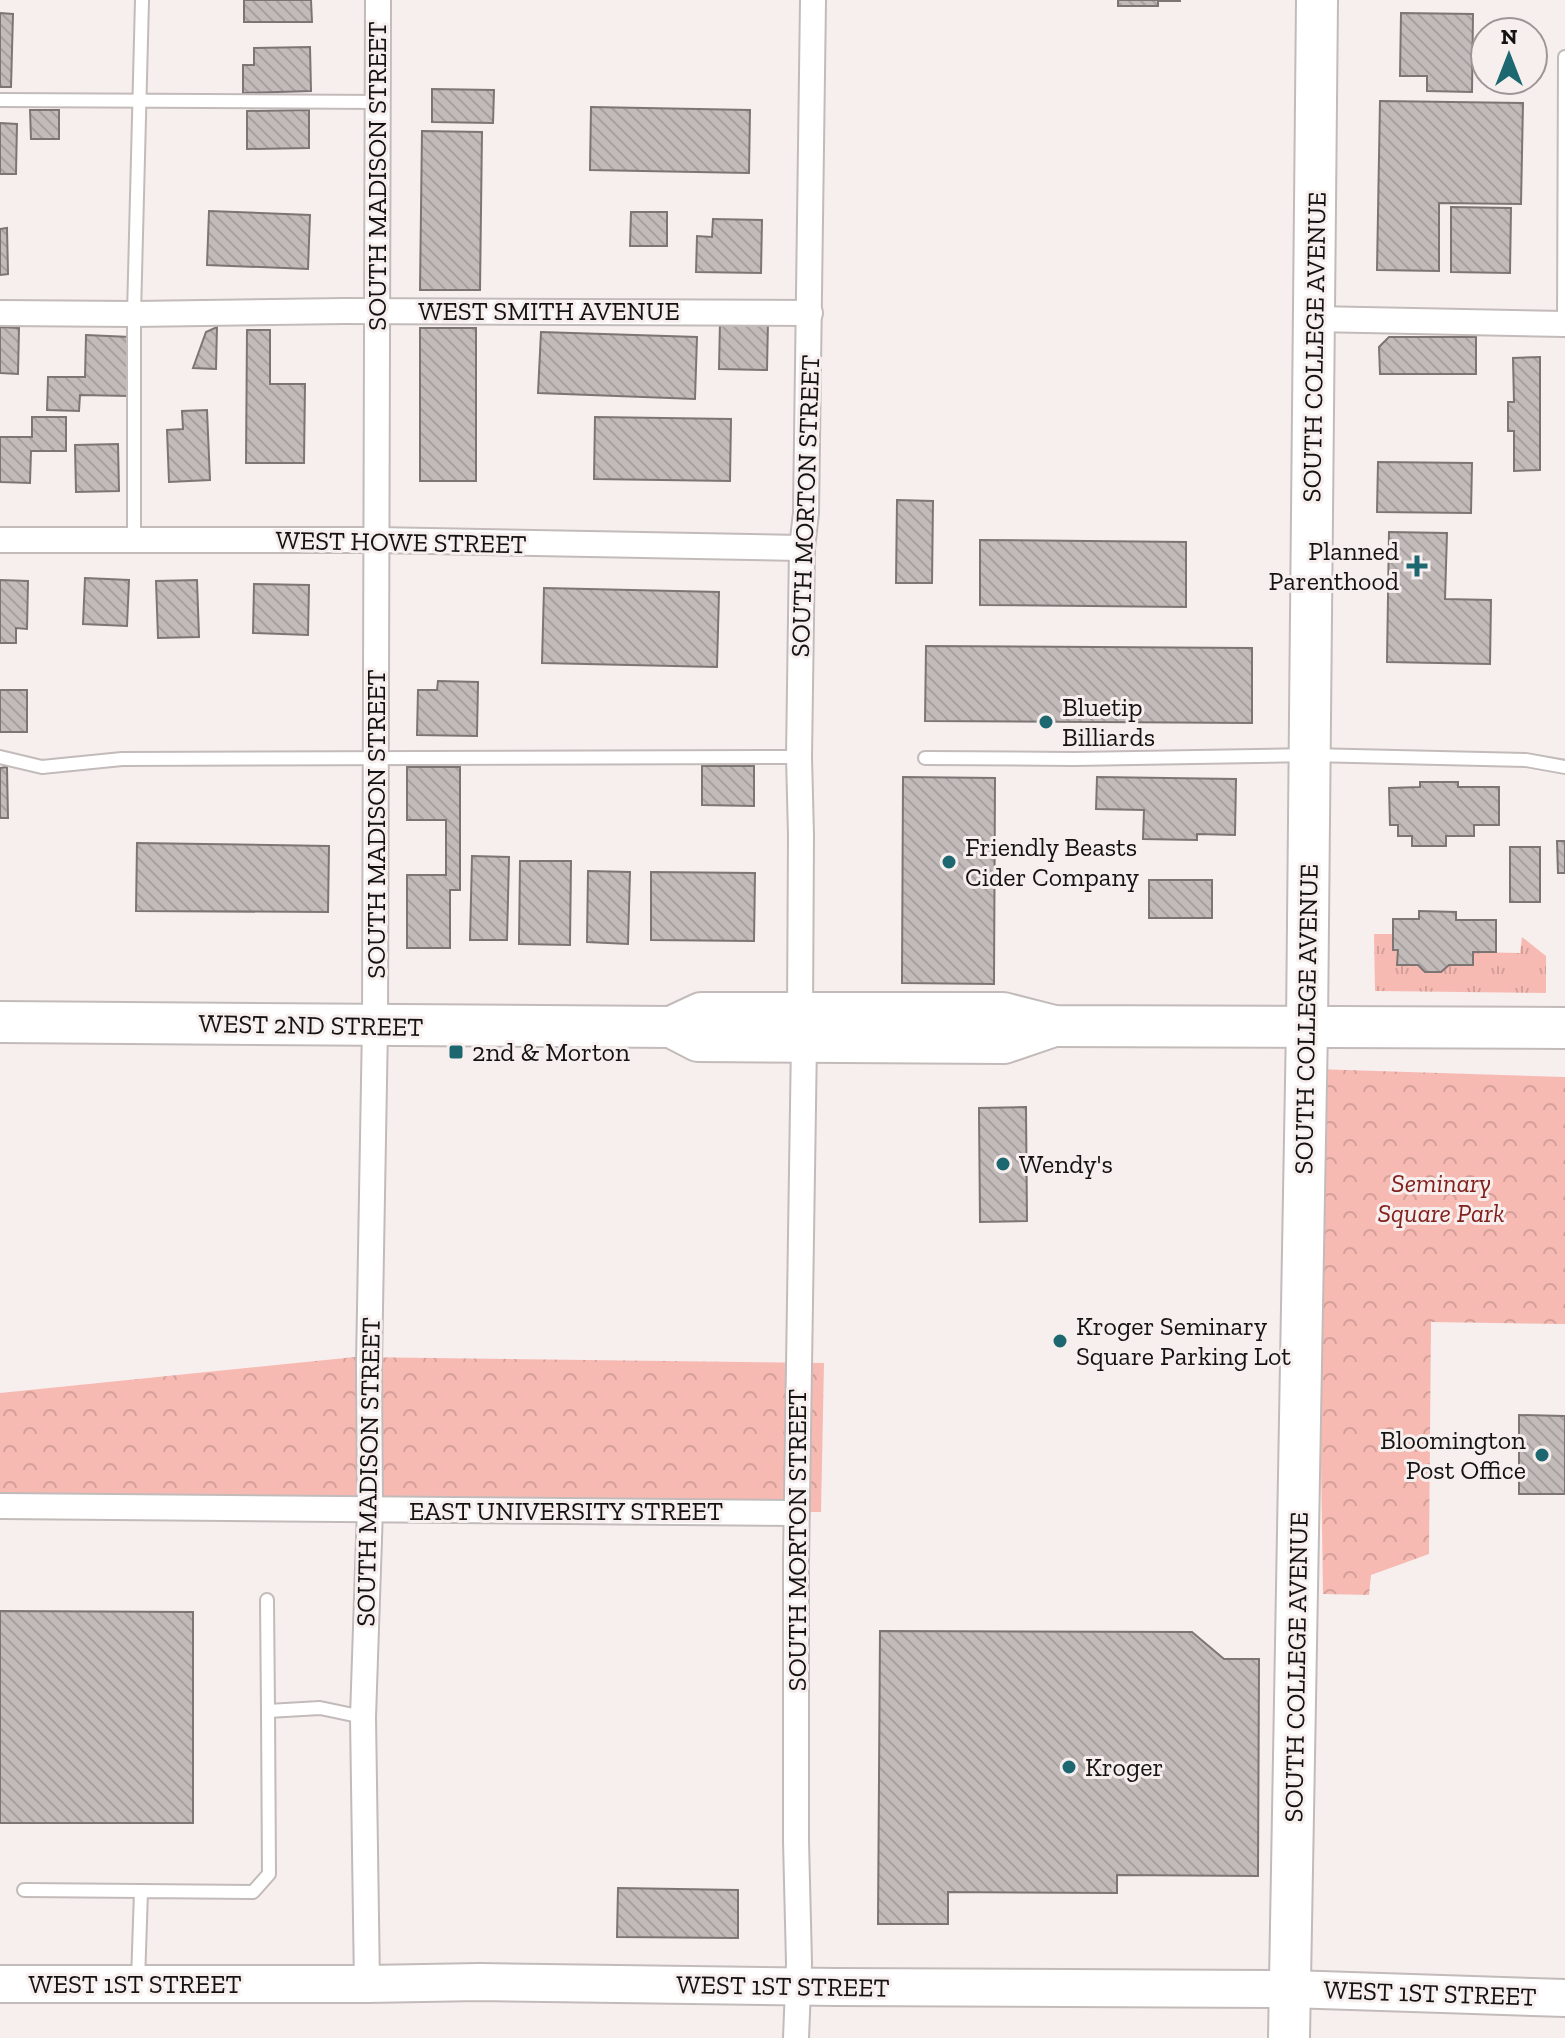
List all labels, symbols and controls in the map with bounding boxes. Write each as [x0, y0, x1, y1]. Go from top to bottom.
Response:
north arrow [1469, 16, 1549, 96]
street label: SOUTH MADISON STREET [361, 21, 393, 331]
text: N [1501, 23, 1518, 50]
street label: SOUTH COLLEGE AVENUE [1295, 191, 1333, 503]
street label: WEST SMITH AVENUE [418, 295, 680, 327]
street label: SOUTH MORTON STREET [784, 354, 826, 658]
street label: WEST HOWE STREET [275, 524, 527, 560]
place label: Planned Parenthood [1268, 535, 1399, 597]
marker: Planned Parenthood [1406, 555, 1428, 577]
street label: SOUTH MADISON STREET [360, 669, 392, 979]
place label: Bluetip Billiards [1062, 691, 1155, 753]
marker: Bluetip Billiards [1037, 713, 1055, 731]
place label: Friendly Beasts Cider Company [965, 831, 1140, 893]
marker: Friendly Beasts Cider Company [940, 853, 958, 871]
street label: SOUTH COLLEGE AVENUE [1287, 863, 1325, 1175]
street label: WEST 2ND STREET [198, 1007, 424, 1043]
place label: 2nd & Morton [472, 1036, 630, 1068]
marker: 2nd & Morton [447, 1043, 465, 1061]
place label: Wendy's [1019, 1148, 1113, 1180]
marker: Wendy's [994, 1155, 1012, 1173]
park label: Seminary Square Park [1377, 1167, 1505, 1229]
place label: Kroger Seminary Square Parking Lot [1076, 1310, 1291, 1372]
street label: SOUTH MADISON STREET [349, 1317, 387, 1627]
marker: Kroger Seminary Square Parking Lot [1051, 1332, 1069, 1350]
street label: SOUTH MORTON STREET [781, 1389, 813, 1691]
place label: Bloomington Post Office [1380, 1424, 1526, 1486]
marker: Bloomington Post Office [1533, 1446, 1551, 1464]
street label: EAST UNIVERSITY STREET [409, 1495, 723, 1527]
street label: SOUTH COLLEGE AVENUE [1277, 1511, 1315, 1823]
place label: Kroger [1085, 1751, 1163, 1783]
marker: Kroger [1060, 1758, 1078, 1776]
street label: WEST 1ST STREET [28, 1968, 242, 2000]
street label: WEST 1ST STREET [676, 1968, 890, 2004]
street label: WEST 1ST STREET [1323, 1973, 1537, 2013]

